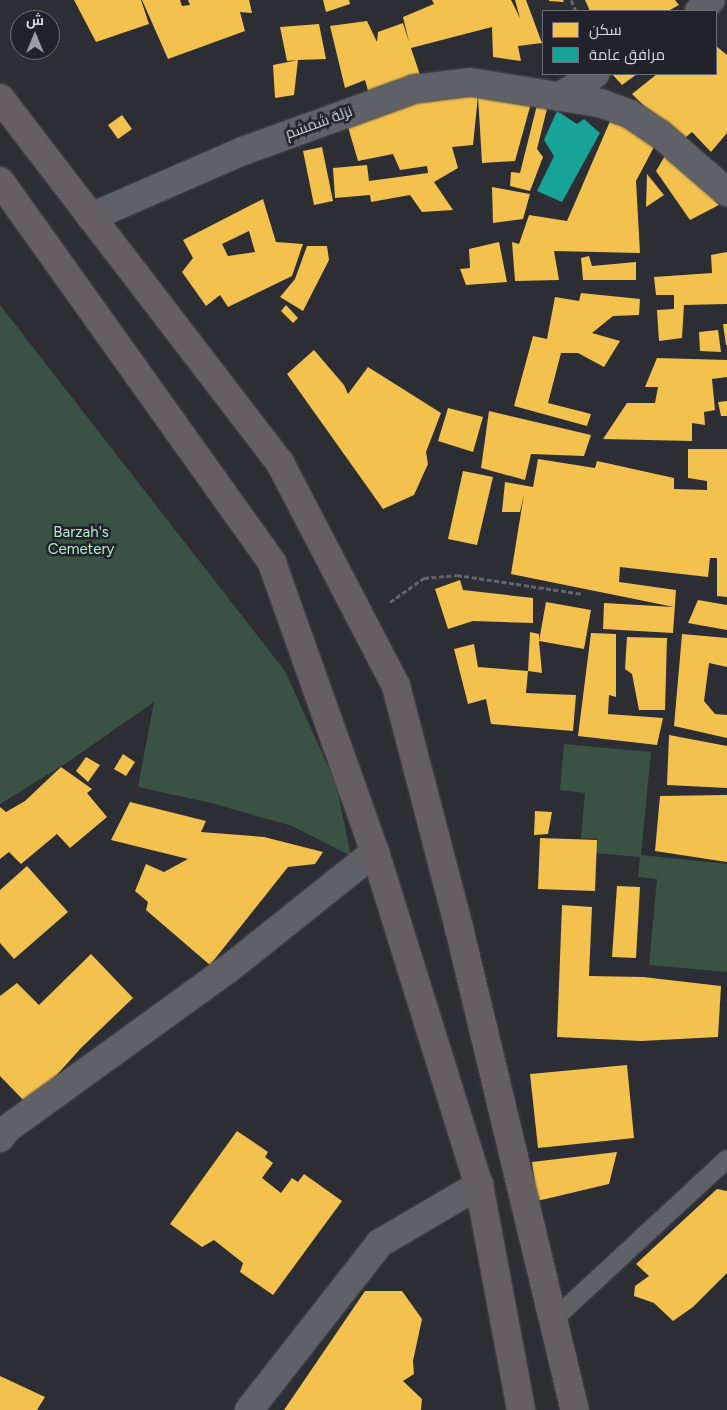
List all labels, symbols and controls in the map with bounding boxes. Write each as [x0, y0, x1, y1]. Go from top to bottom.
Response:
north arrow [10, 10, 60, 60]
legend [542, 10, 717, 75]
text: ش [26, 12, 44, 29]
text: سكن [589, 21, 622, 39]
text: مرافق عامة [589, 46, 665, 64]
street label: نزلة شمشم [283, 103, 355, 143]
park label: Barzah's Cemetery [48, 523, 114, 558]

